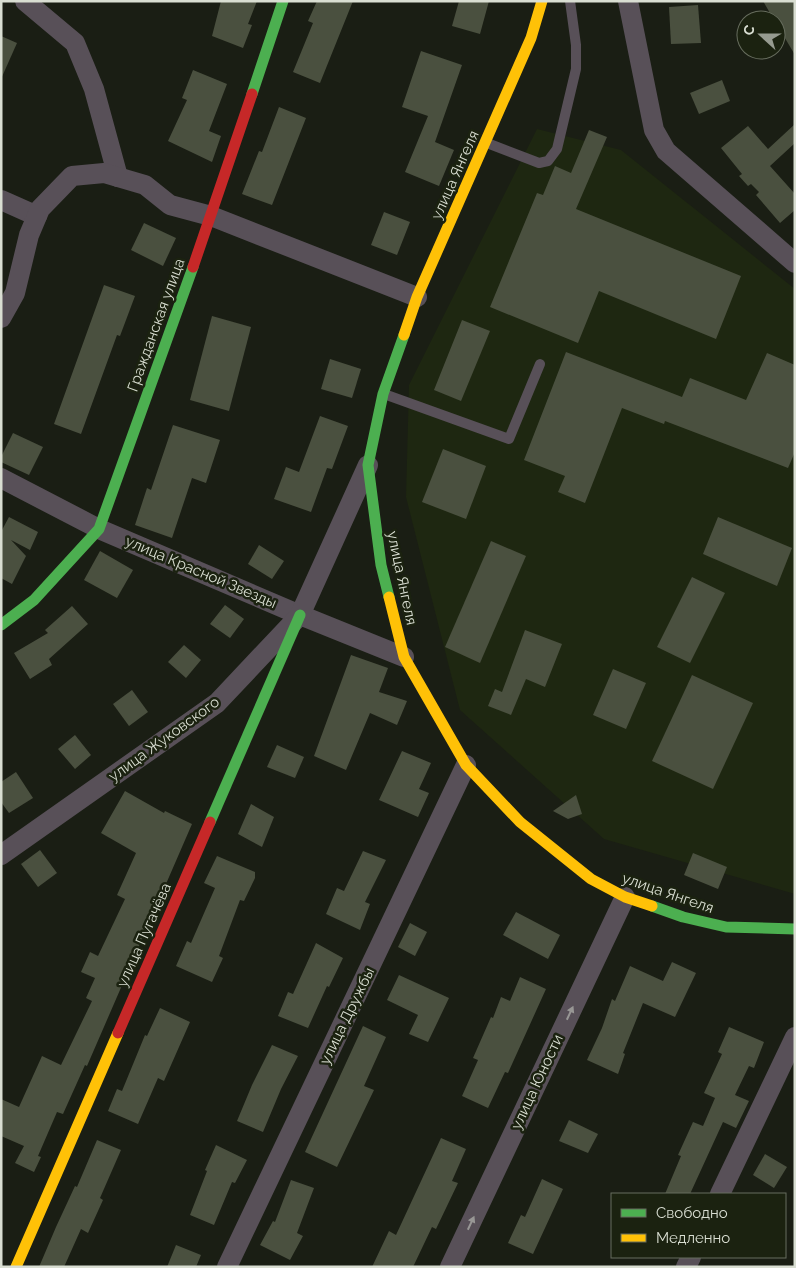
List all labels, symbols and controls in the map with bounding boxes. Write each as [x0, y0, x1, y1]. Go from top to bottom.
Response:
north arrow [736, 10, 786, 60]
text: С [740, 23, 758, 38]
street label: улица Янгеля [427, 128, 483, 222]
street label: Гражданская улица [124, 256, 188, 394]
street label: улица Янгеля [383, 529, 421, 627]
street label: улица Красной Звезды [123, 532, 279, 612]
street label: улица Жуковского [105, 693, 223, 785]
street label: улица Янгеля [620, 869, 716, 917]
street label: улица Пугачёва [113, 880, 175, 990]
street label: улица Дружбы [316, 965, 378, 1067]
one-way arrow [566, 1005, 575, 1020]
street label: улица Юности [507, 1032, 567, 1132]
legend [611, 1193, 786, 1258]
text: Свободно [656, 1204, 728, 1222]
one-way arrow [467, 1216, 475, 1230]
text: Медленно [656, 1229, 730, 1247]

